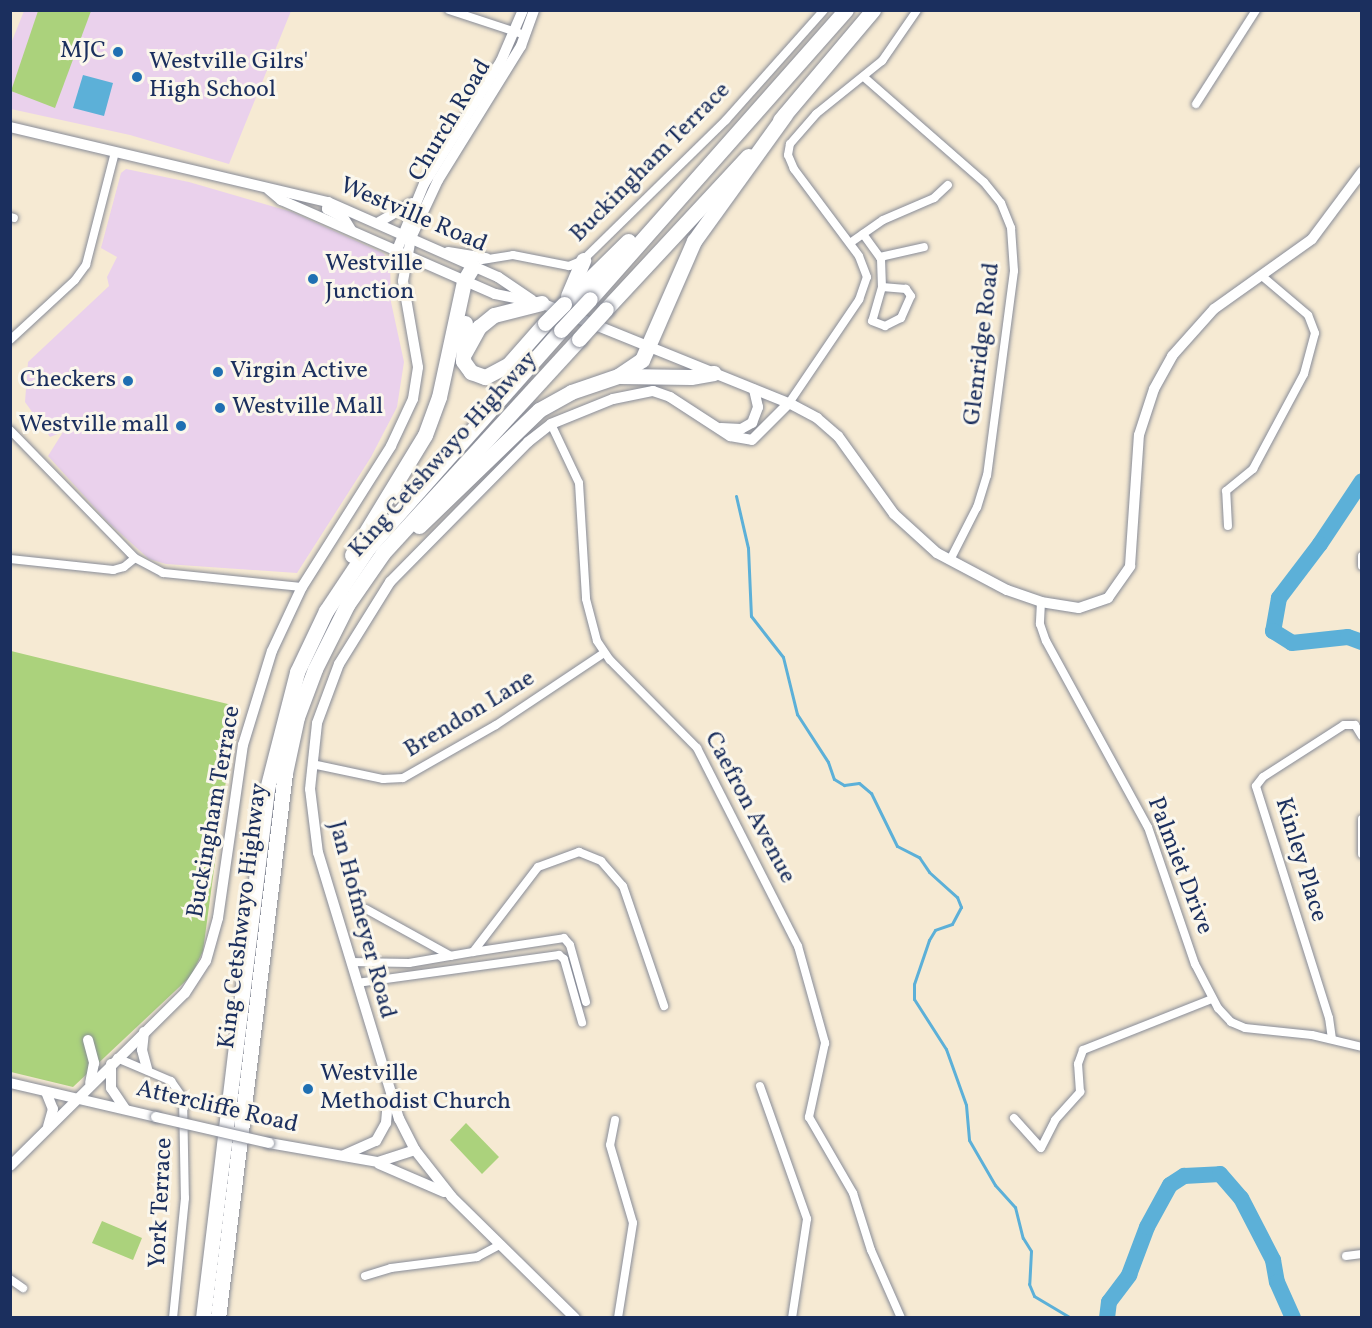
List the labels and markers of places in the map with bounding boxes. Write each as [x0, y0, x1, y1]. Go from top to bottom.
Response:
place label: MJC [60, 38, 106, 66]
marker: MJC [111, 45, 125, 59]
place label: Westville Gilrs' High School [149, 49, 308, 105]
marker: Westville Gilrs' High School [130, 70, 144, 84]
place label: Westville Junction [325, 251, 423, 307]
marker: Westville Junction [306, 272, 320, 286]
place label: Virgin Active [230, 358, 368, 386]
marker: Virgin Active [211, 365, 225, 379]
place label: Checkers [20, 367, 116, 395]
marker: Checkers [121, 374, 135, 388]
place label: Westville Mall [232, 394, 383, 422]
marker: Westville Mall [213, 401, 227, 415]
place label: Westville mall [19, 412, 169, 440]
marker: Westville mall [174, 419, 188, 433]
place label: Westville Methodist Church [320, 1061, 511, 1117]
marker: Westville Methodist Church [301, 1082, 315, 1096]

